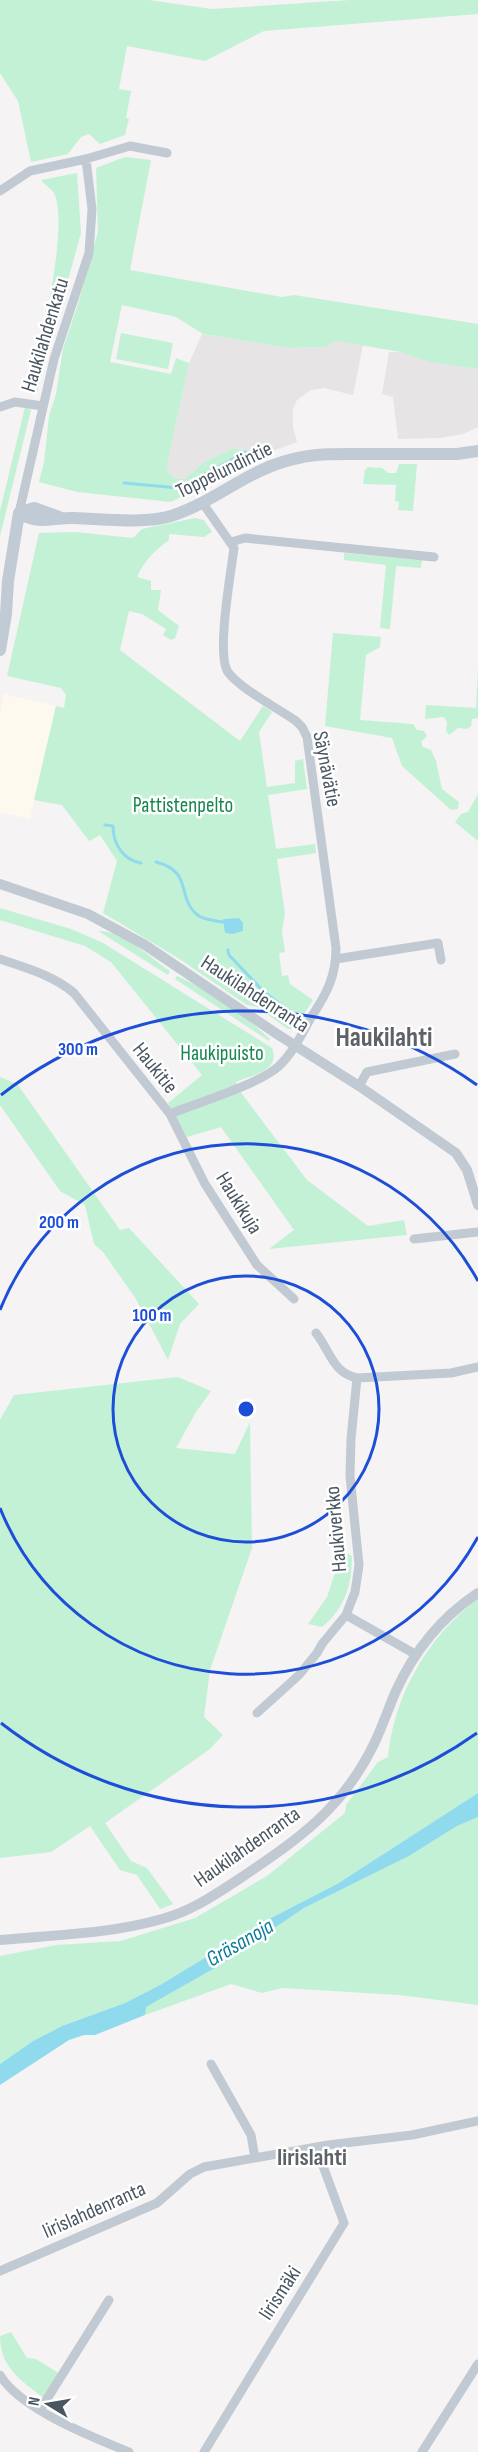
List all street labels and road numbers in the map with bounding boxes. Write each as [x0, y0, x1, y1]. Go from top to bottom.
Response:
street label: Haukilahdenkatu [16, 275, 74, 395]
street label: Toppelundintie [172, 436, 276, 504]
street label: Säynävätie [307, 729, 347, 809]
street label: Haukilahdenranta [196, 950, 314, 1038]
street label: Haukitie [127, 1038, 183, 1098]
street label: Haukikuja [210, 1167, 268, 1239]
street label: Haukiverkko [320, 1485, 352, 1573]
street label: Haukilahdenranta [189, 1801, 305, 1893]
street label: Iirislahdenranta [39, 2176, 149, 2244]
street label: Iirismäki [253, 2261, 307, 2325]

